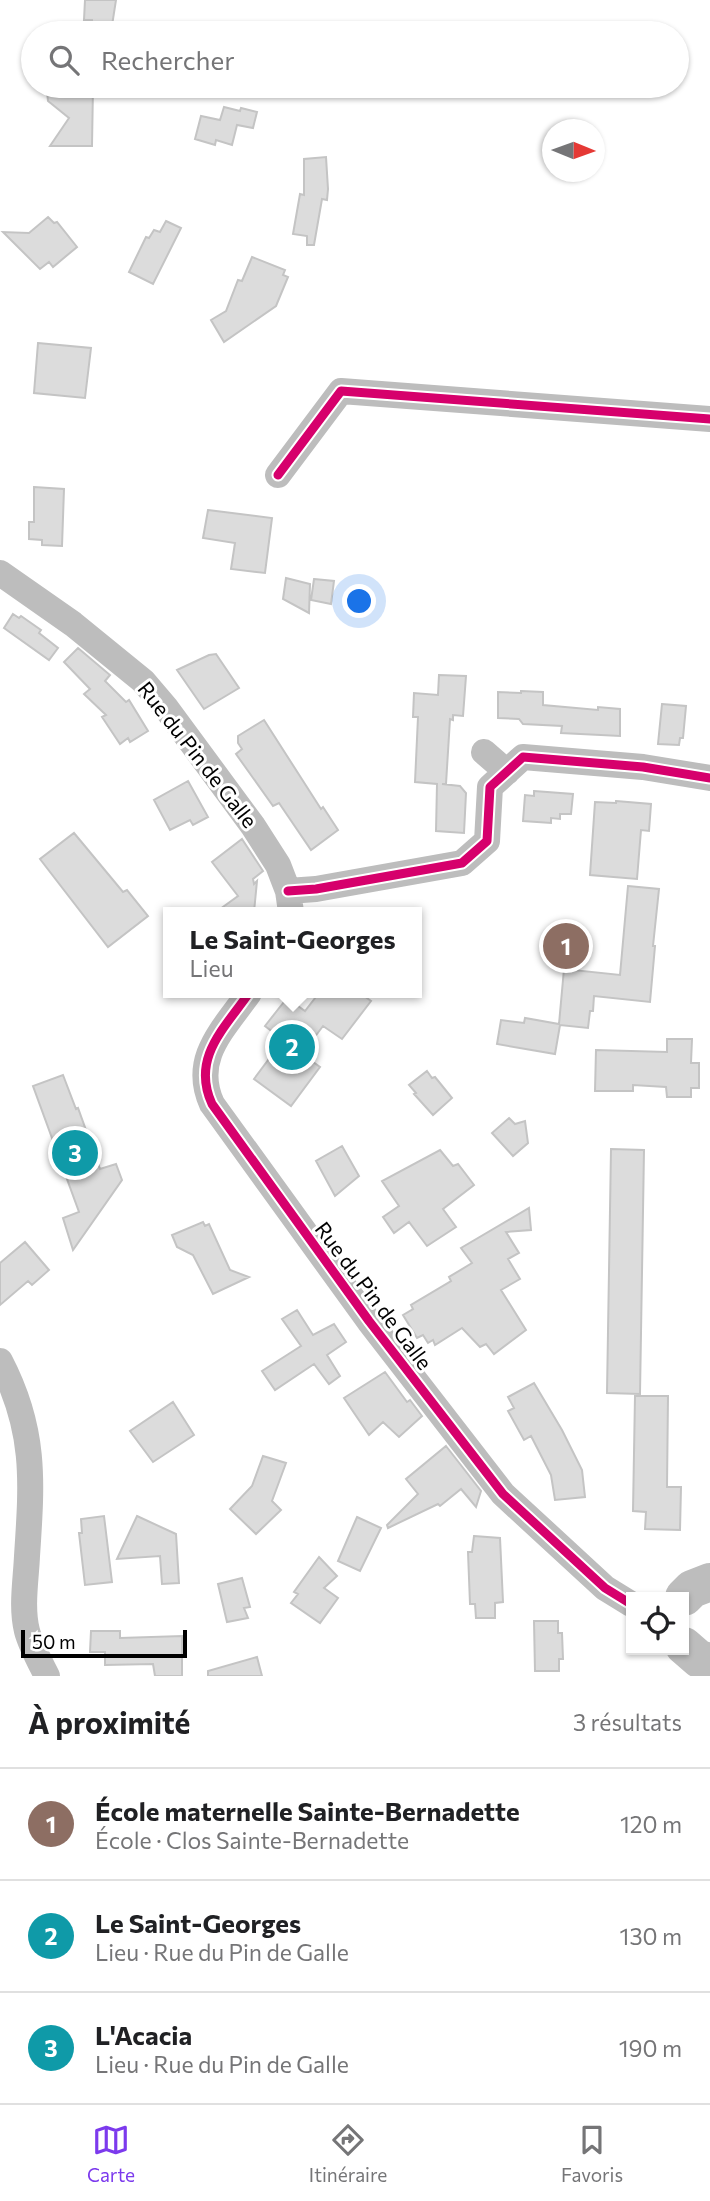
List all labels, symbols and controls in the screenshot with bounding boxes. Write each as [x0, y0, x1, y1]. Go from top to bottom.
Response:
search box [21, 21, 689, 98]
icon: search [45, 41, 83, 79]
text: Rechercher [101, 44, 235, 75]
north arrow [542, 119, 605, 182]
your location [342, 584, 376, 618]
street label: Rue du Pin de Galle [133, 676, 263, 832]
popup [163, 907, 422, 998]
pin: 1 [543, 920, 589, 972]
text: Le Saint-Georges [189, 923, 396, 954]
text: Lieu [189, 954, 233, 982]
pin: 2 [269, 1021, 315, 1073]
pin: 3 [52, 1127, 98, 1179]
street label: Rue du Pin de Galle [310, 1216, 438, 1374]
map controls [626, 1592, 689, 1655]
button: locate [626, 1592, 689, 1655]
scale bar [21, 1627, 187, 1659]
text: 50 m [32, 1630, 76, 1653]
text: À proximité [28, 1703, 190, 1740]
text: 3 résultats [573, 1708, 682, 1736]
text: École maternelle Sainte-Bernadette [95, 1795, 520, 1826]
text: 1 [46, 1810, 56, 1838]
text: 120 m [620, 1810, 682, 1838]
text: École · Clos Sainte-Bernadette [95, 1826, 409, 1854]
text: Le Saint-Georges [95, 1907, 301, 1938]
text: 2 [44, 1922, 58, 1950]
text: 130 m [620, 1922, 682, 1950]
text: Lieu · Rue du Pin de Galle [95, 1938, 349, 1966]
text: L'Acacia [95, 2019, 192, 2050]
text: 3 [44, 2034, 58, 2062]
text: 190 m [619, 2034, 682, 2062]
text: Lieu · Rue du Pin de Galle [95, 2050, 349, 2078]
tab: Carte [87, 2121, 135, 2186]
tab: Itinéraire [309, 2121, 387, 2186]
tab: Favoris [561, 2121, 623, 2186]

